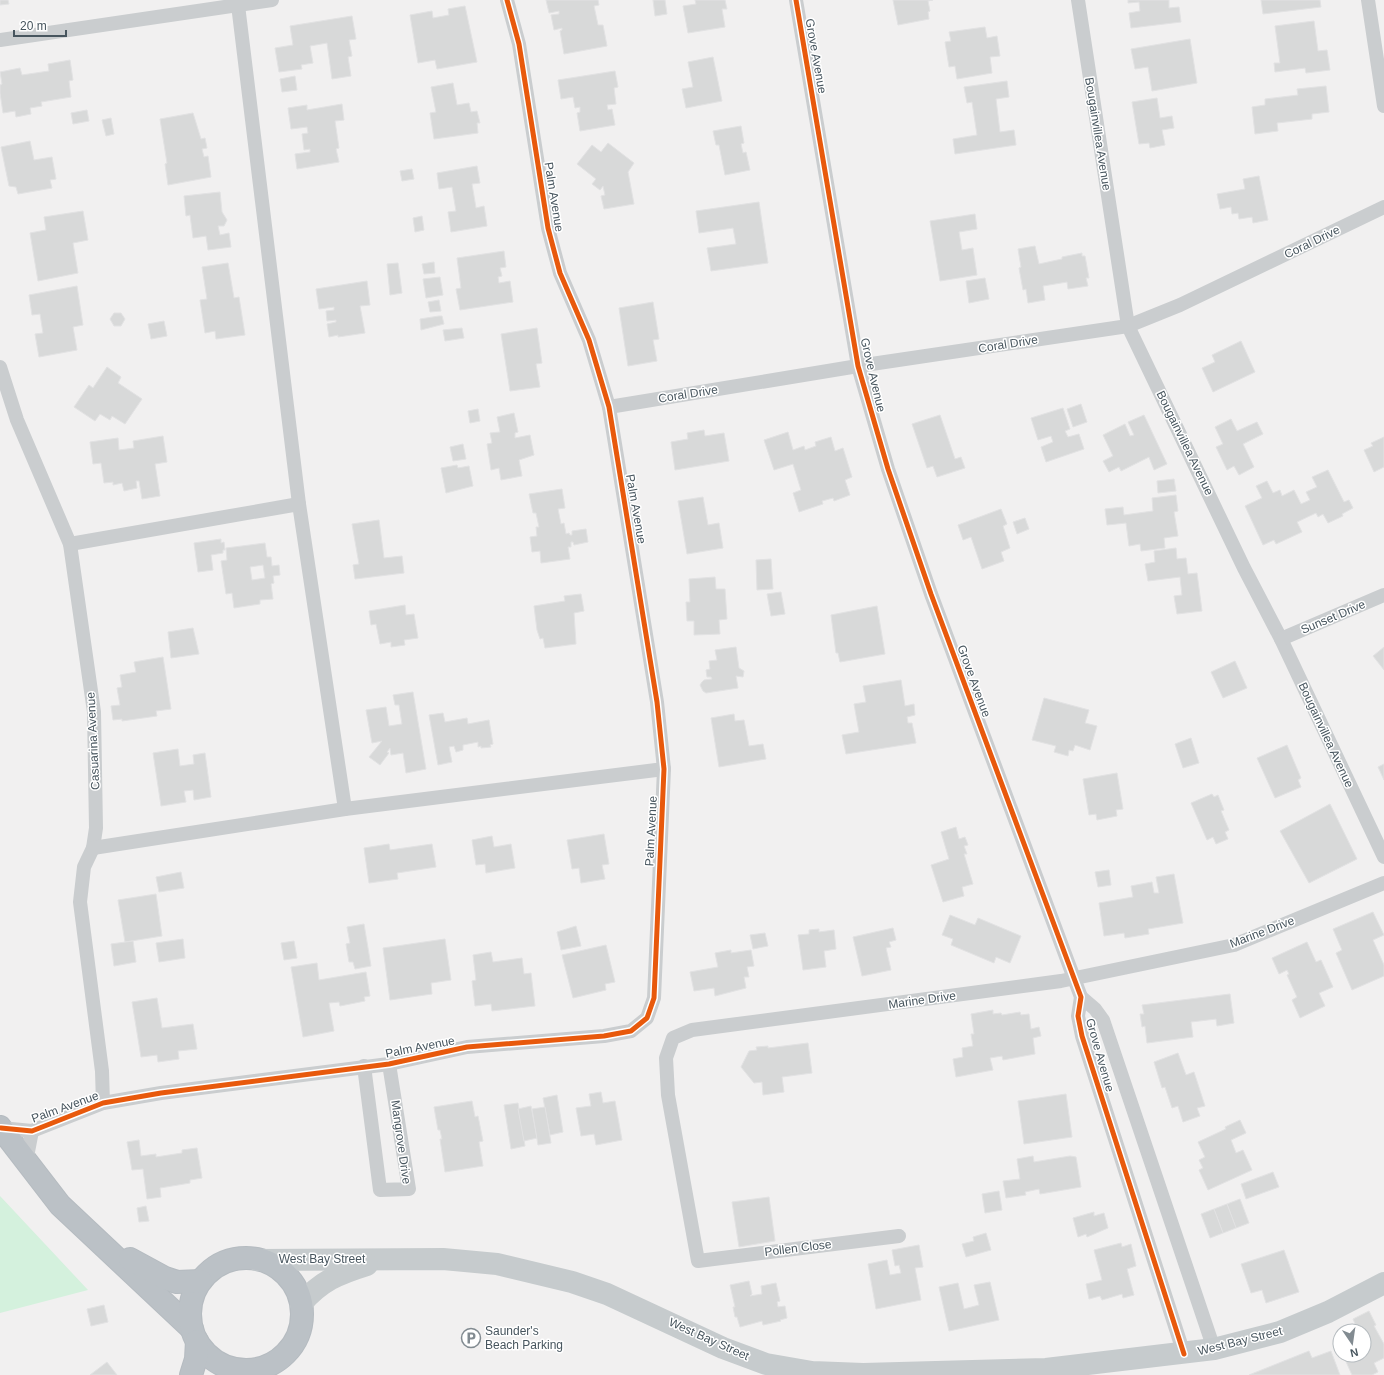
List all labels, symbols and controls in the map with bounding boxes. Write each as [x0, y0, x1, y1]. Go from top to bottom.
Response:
scale bar [14, 12, 66, 38]
street label: Grove Avenue [803, 17, 830, 95]
text: 20 m [20, 19, 47, 33]
street label: Bougainvillea Avenue [1082, 76, 1114, 192]
street label: Palm Avenue [542, 161, 566, 233]
street label: Coral Drive [1282, 222, 1342, 261]
street label: Coral Drive [977, 332, 1039, 356]
street label: Grove Avenue [858, 336, 888, 414]
street label: Coral Drive [657, 382, 719, 406]
street label: Bougainvillea Avenue [1154, 388, 1217, 498]
street label: Palm Avenue [623, 473, 649, 545]
street label: Sunset Drive [1299, 597, 1368, 637]
street label: Grove Avenue [954, 643, 994, 719]
street label: Bougainvillea Avenue [1295, 680, 1357, 790]
street label: Casuarina Avenue [83, 691, 103, 790]
street label: Palm Avenue [642, 795, 660, 867]
street label: Marine Drive [1228, 913, 1297, 951]
street label: Marine Drive [887, 988, 957, 1012]
street label: Grove Avenue [1083, 1017, 1117, 1094]
street label: Palm Avenue [384, 1033, 456, 1061]
street label: Palm Avenue [29, 1088, 101, 1126]
street label: Mangrove Drive [388, 1099, 414, 1185]
street label: Pollen Close [764, 1237, 833, 1259]
street label: West Bay Street [279, 1252, 366, 1266]
street label: West Bay Street [667, 1315, 752, 1363]
north arrow [1332, 1323, 1372, 1363]
place label: Saunder's Beach Parking [485, 1324, 563, 1352]
street label: West Bay Street [1196, 1324, 1284, 1358]
parking icon: Saunder's Beach Parking [460, 1327, 482, 1349]
text: N [1349, 1346, 1359, 1359]

